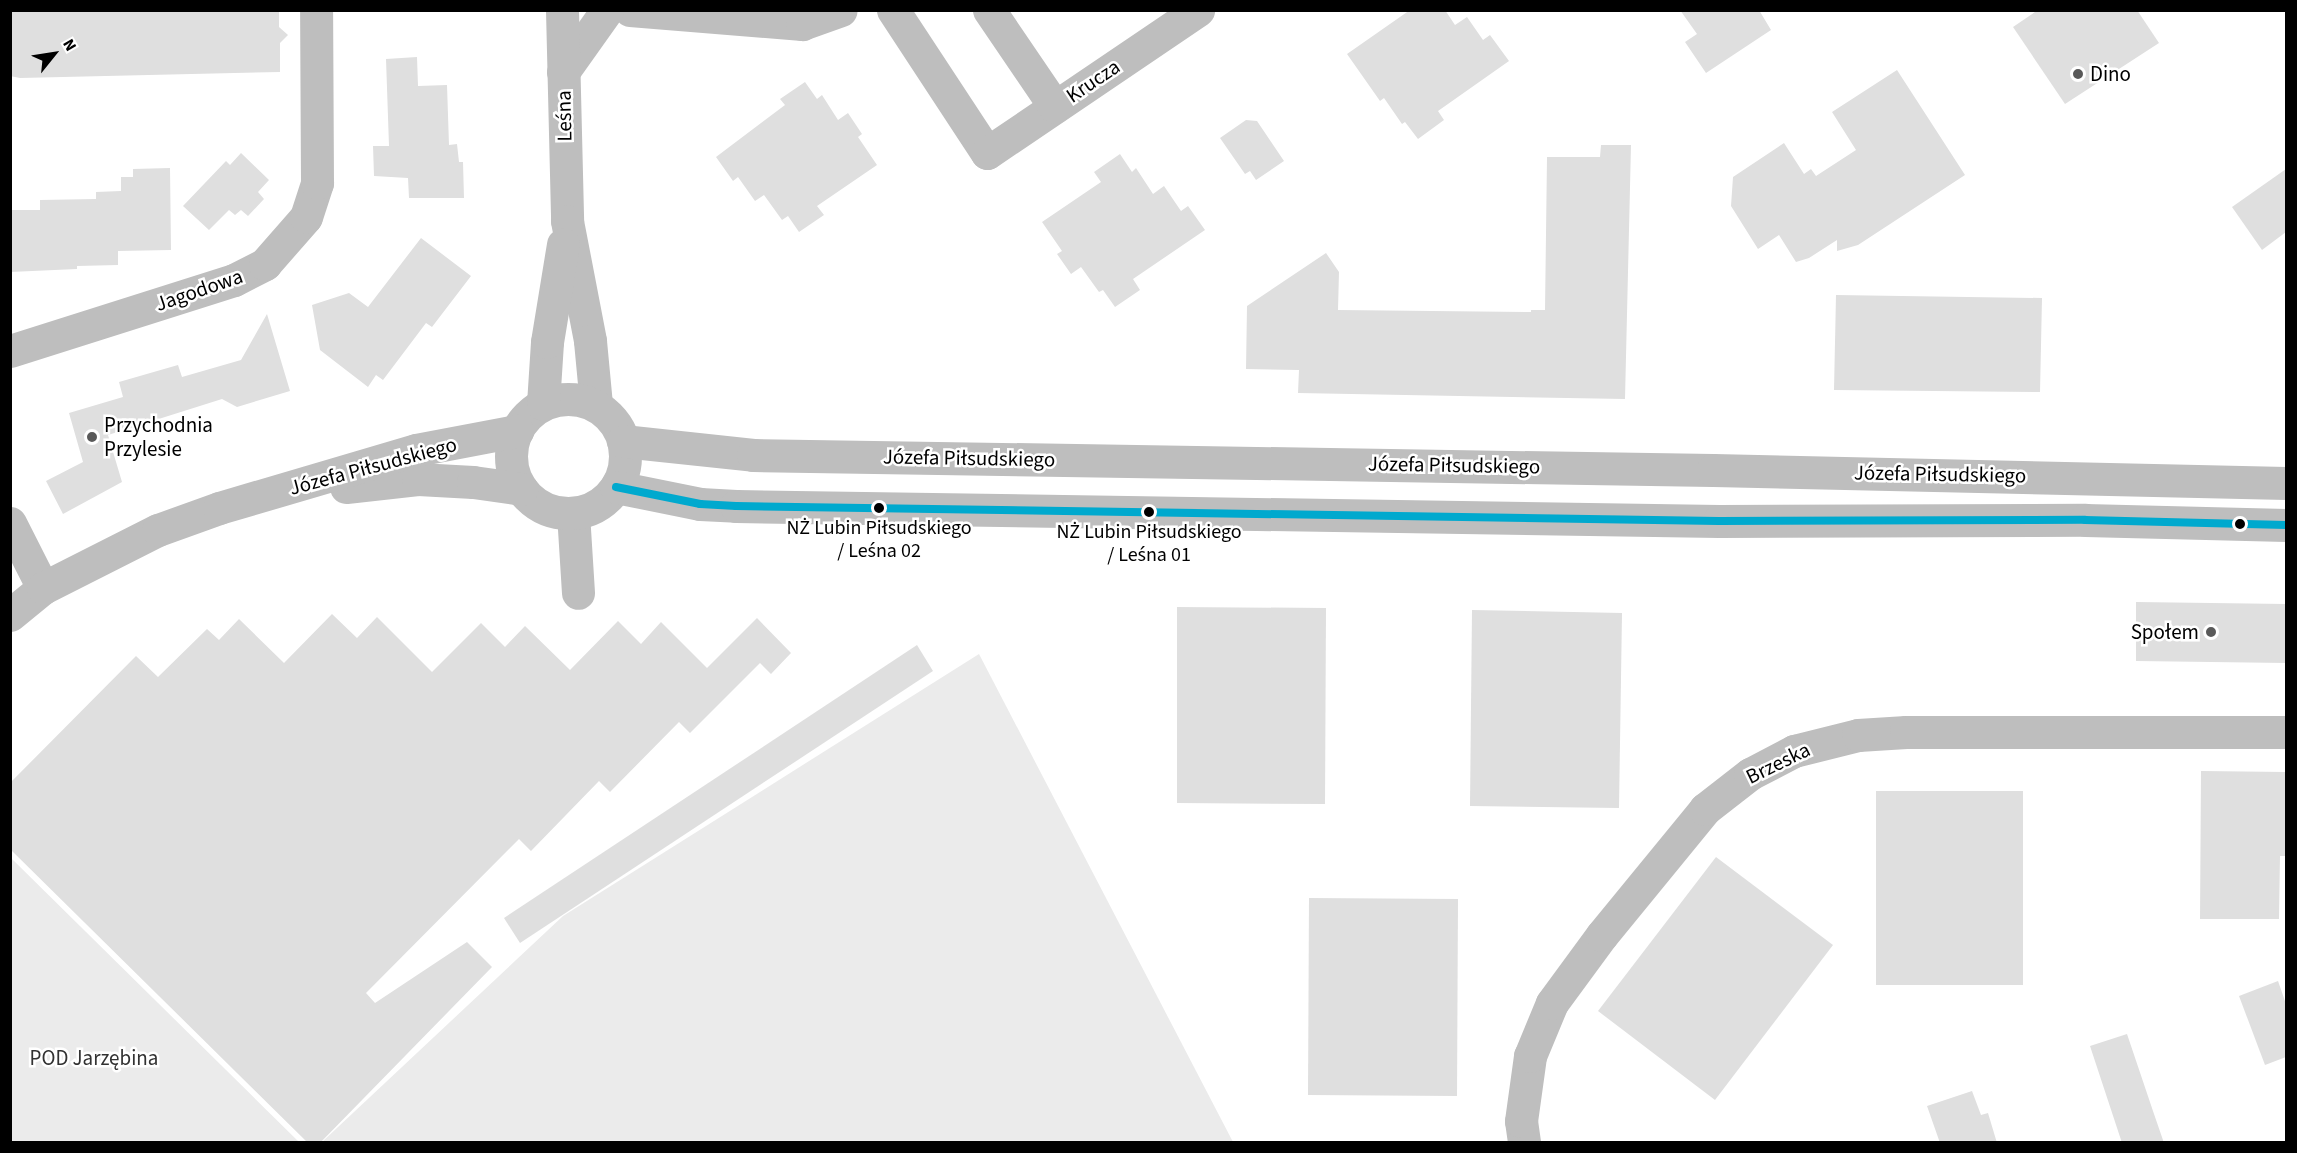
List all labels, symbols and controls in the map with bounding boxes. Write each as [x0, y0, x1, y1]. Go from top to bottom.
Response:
north arrow [24, 24, 84, 84]
text: N [57, 35, 82, 55]
street label: Krucza [1061, 54, 1125, 108]
place label: Dino [2090, 61, 2131, 87]
marker: Dino [2071, 67, 2085, 81]
street label: Leśna [551, 90, 577, 142]
street label: Jagodowa [152, 263, 246, 317]
place label: Przychodnia Przylesie [104, 412, 213, 462]
marker: Przychodnia Przylesie [85, 430, 99, 444]
street label: Józefa Piłsudskiego [287, 432, 459, 500]
street label: Józefa Piłsudskiego [883, 444, 1055, 472]
street label: Józefa Piłsudskiego [1368, 451, 1540, 479]
street label: Józefa Piłsudskiego [1854, 460, 2026, 488]
marker: NŻ Lubin Piłsudskiego / Leśna 02 [873, 502, 885, 514]
marker: NŻ Lubin Piłsudskiego / Leśna 01 [1143, 506, 1155, 518]
place label: NŻ Lubin Piłsudskiego / Leśna 02 [786, 517, 972, 564]
unlabelled marker [2234, 518, 2246, 530]
place label: NŻ Lubin Piłsudskiego / Leśna 01 [1056, 521, 1242, 568]
place label: Społem [2131, 619, 2199, 645]
marker: Społem [2204, 625, 2218, 639]
street label: Brzeska [1742, 737, 1814, 789]
park label: POD Jarzębina [30, 1045, 158, 1071]

